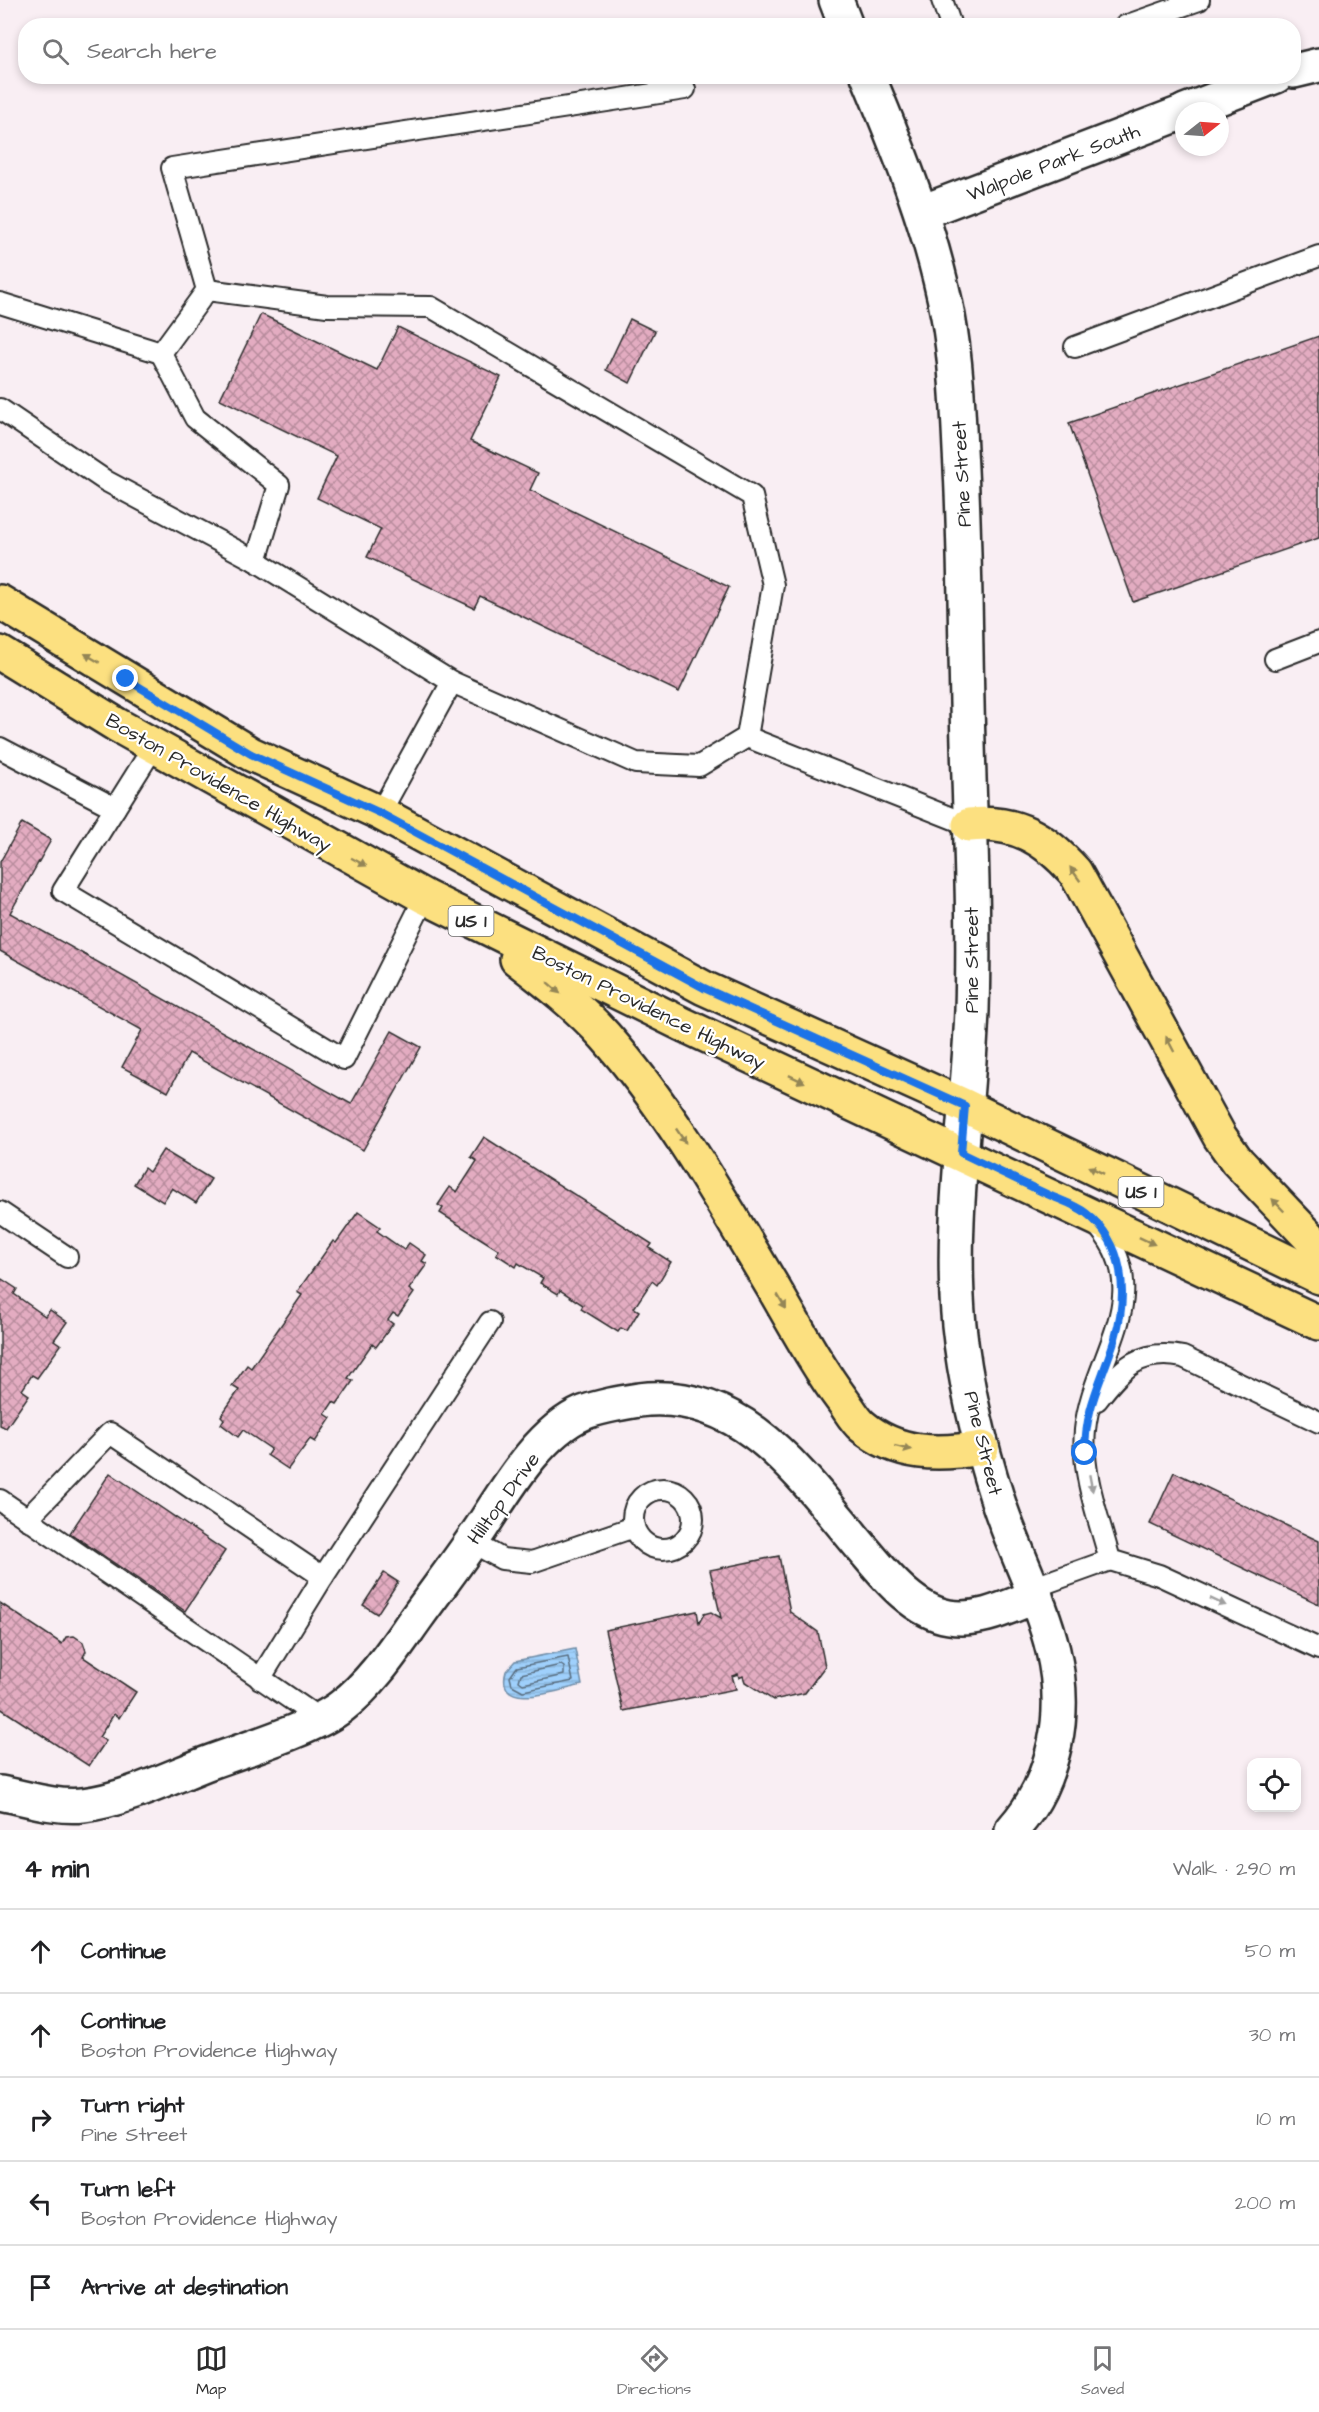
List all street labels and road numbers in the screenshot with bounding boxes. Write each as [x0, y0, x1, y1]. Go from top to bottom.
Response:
street label: Walpole Park South [963, 117, 1144, 209]
street label: Pine Street [945, 420, 979, 528]
street label: Boston Providence Highway [100, 707, 337, 860]
road number: US 1 [448, 906, 494, 936]
street label: Pine Street [958, 907, 986, 1013]
street label: Boston Providence Highway [527, 939, 770, 1078]
road number: US 1 [1118, 1177, 1164, 1207]
street label: Pine Street [957, 1388, 1009, 1498]
street label: Hilltop Drive [461, 1446, 547, 1551]

